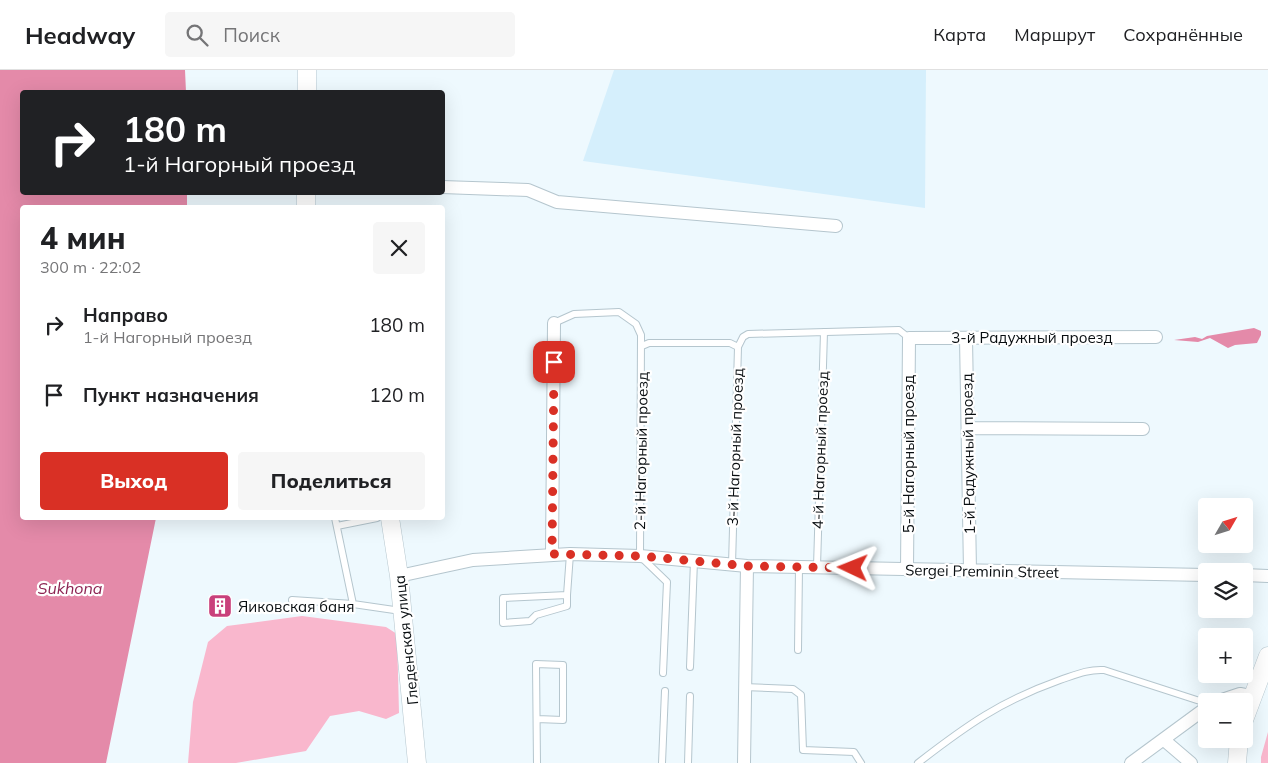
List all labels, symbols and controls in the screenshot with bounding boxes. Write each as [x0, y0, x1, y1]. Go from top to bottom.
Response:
search box [165, 12, 515, 57]
text: Headway [25, 20, 135, 50]
icon: search [183, 21, 211, 49]
text: Поиск [223, 23, 280, 47]
text: Карта [933, 23, 986, 46]
text: Маршрут [1014, 23, 1095, 46]
text: Сохранённые [1123, 23, 1243, 46]
text: 180 m [123, 107, 227, 151]
icon: right [40, 110, 105, 175]
text: 1-й Нагорный проезд [123, 150, 355, 178]
text: 4 мин [40, 219, 126, 257]
button: close [373, 222, 425, 274]
text: 300 m · 22:02 [40, 257, 141, 277]
text: Направо [83, 303, 168, 327]
icon: right [40, 311, 68, 339]
text: 180 m [369, 313, 425, 337]
text: 1-й Нагорный проезд [83, 327, 252, 347]
street label: 3-й Радужный проезд [951, 328, 1113, 347]
pin [533, 341, 575, 383]
icon: arrive [540, 348, 568, 376]
street label: 3-й Нагорный проезд [723, 368, 747, 526]
street label: 4-й Нагорный проезд [808, 371, 832, 529]
street label: 2-й Нагорный проезд [630, 372, 652, 530]
street label: 1-й Радужный проезд [957, 373, 979, 535]
street label: 5-й Нагорный проезд [899, 375, 918, 533]
icon: arrive [40, 381, 68, 409]
text: Пункт назначения [83, 383, 259, 407]
text: 120 m [369, 383, 425, 407]
button: Выход [40, 452, 228, 510]
button: Поделиться [238, 452, 425, 510]
north arrow [1198, 498, 1252, 552]
map controls [1198, 498, 1253, 748]
position arrow [826, 541, 878, 593]
street label: Sergei Preminin Street [905, 560, 1059, 582]
button: layers [1198, 563, 1253, 618]
street label: Гледенская улица [390, 574, 422, 706]
water label: Sukhona [38, 578, 103, 598]
building icon: Яиковская баня [207, 593, 233, 619]
place label: Яиковская баня [238, 597, 354, 616]
button: + [1198, 628, 1253, 683]
button: − [1198, 693, 1253, 748]

